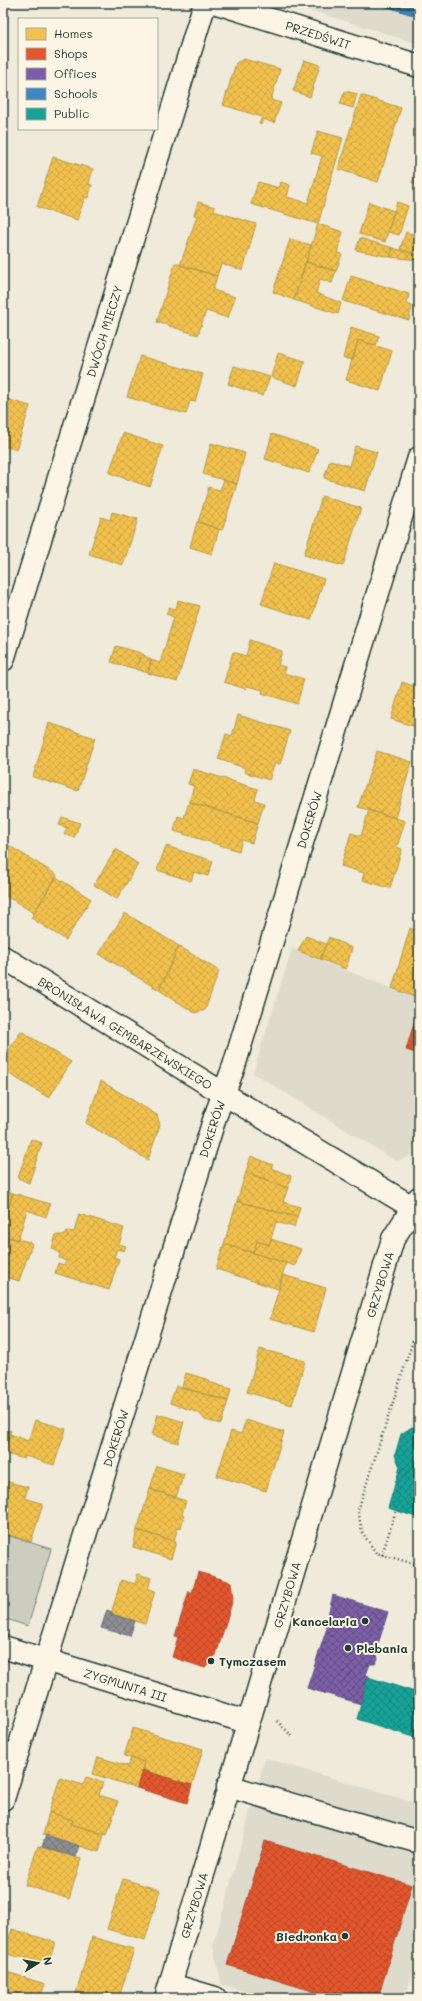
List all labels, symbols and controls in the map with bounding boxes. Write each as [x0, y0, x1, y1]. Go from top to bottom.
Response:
street label: PRZEDŚWIT [284, 17, 353, 52]
legend [18, 18, 158, 130]
text: Homes [54, 25, 93, 41]
text: Shops [54, 45, 88, 61]
text: Offices [54, 65, 97, 81]
text: Schools [54, 85, 98, 101]
text: Public [54, 105, 89, 121]
street label: DWÓCH MIECZY [82, 283, 126, 379]
street label: DOKERÓW [293, 789, 325, 850]
street label: BRONISŁAWA GEMBARZEWSKIEGO [35, 973, 215, 1093]
street label: DOKERÓW [195, 1098, 229, 1159]
street label: GRZYBOWA [362, 1249, 397, 1319]
street label: DOKERÓW [99, 1407, 132, 1469]
street label: GRZYBOWA [269, 1560, 304, 1630]
place label: Kancelaria [292, 1613, 357, 1629]
marker: Kancelaria [360, 1616, 370, 1626]
place label: Plebania [356, 1640, 408, 1656]
marker: Plebania [343, 1643, 353, 1653]
place label: Tymczasem [219, 1653, 286, 1669]
marker: Tymczasem [206, 1656, 216, 1666]
street label: ZYGMUNTA III [82, 1664, 169, 1705]
street label: GRZYBOWA [176, 1870, 211, 1940]
place label: Biedronka [276, 1928, 337, 1944]
marker: Biedronka [340, 1931, 350, 1941]
north arrow [18, 1943, 58, 1983]
text: N [40, 1955, 56, 1967]

